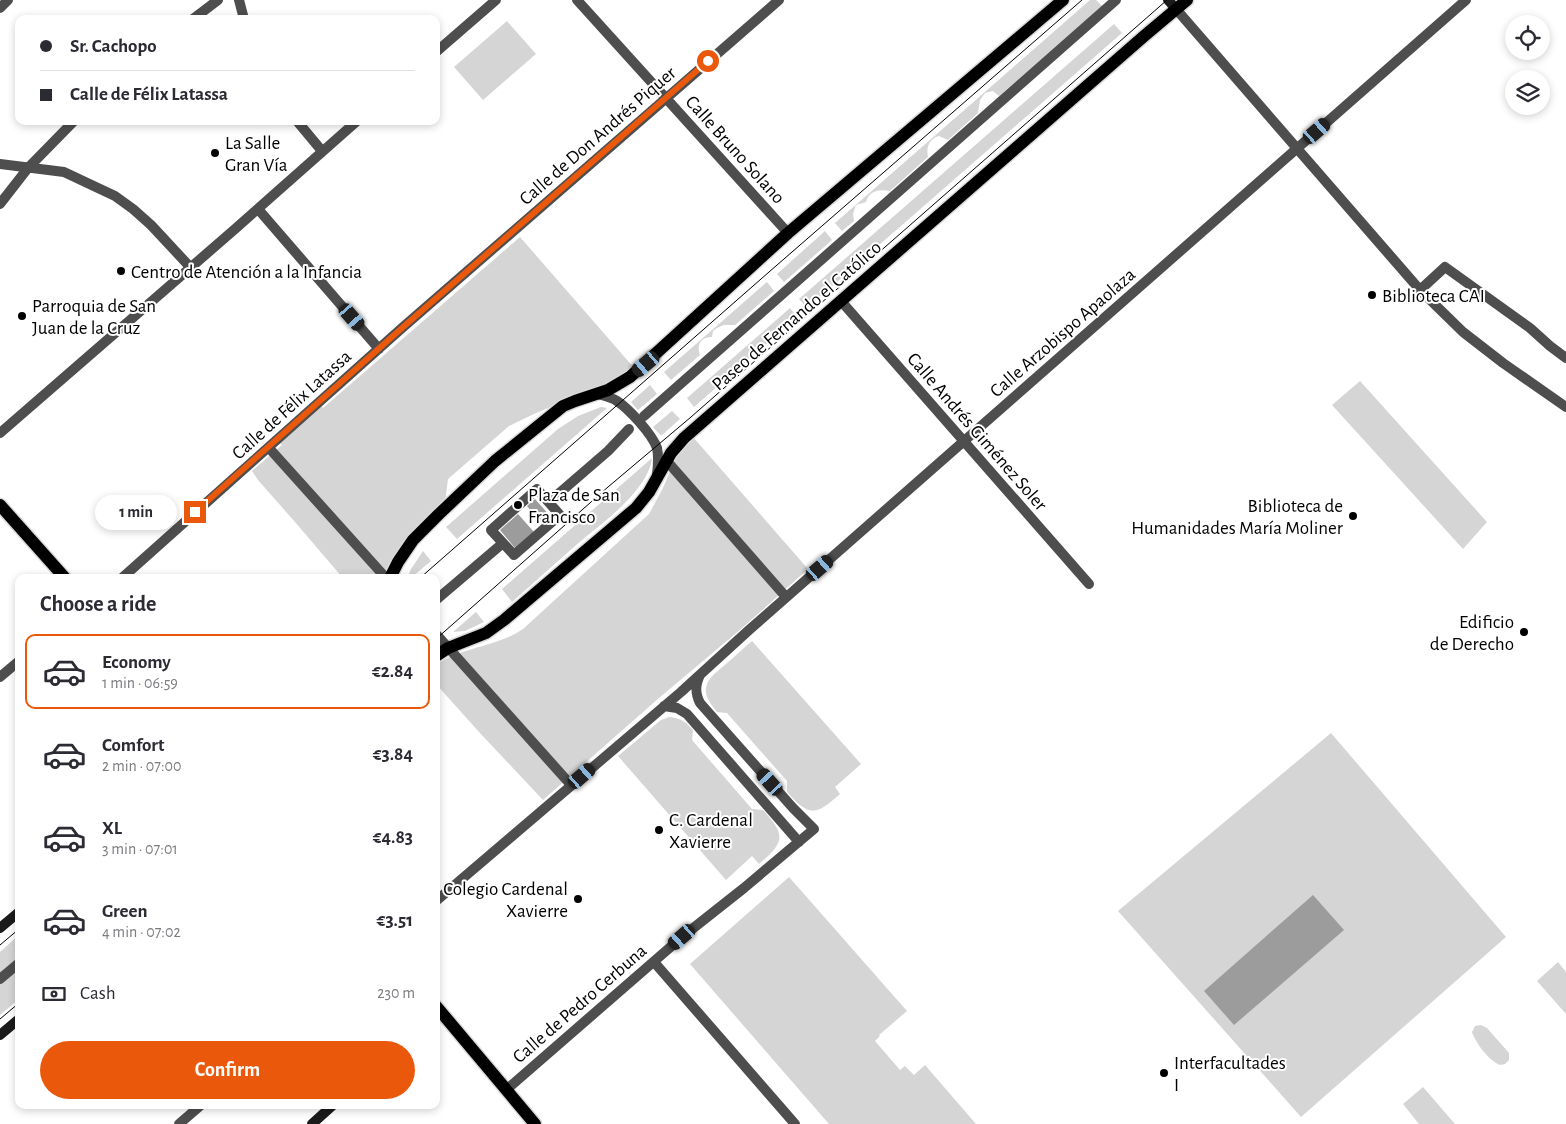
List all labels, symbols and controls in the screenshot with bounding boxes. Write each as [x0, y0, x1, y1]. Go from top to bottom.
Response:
map controls [1505, 15, 1550, 115]
button: locate [1505, 15, 1550, 60]
text: Sr. Cachopo [70, 37, 157, 56]
route start [697, 50, 719, 72]
street label: Calle de Don Andrés Piquer [516, 63, 680, 209]
button: layers [1505, 70, 1550, 115]
text: Calle de Félix Latassa [70, 85, 228, 104]
street label: Calle Bruno Solano [682, 92, 788, 208]
car [1300, 115, 1333, 147]
place label: La Salle Gran Vía [225, 134, 288, 175]
marker: La Salle Gran Vía [209, 147, 221, 159]
street label: Paseo de Fernando el Católico [709, 238, 885, 395]
place label: Centro de Atención a la Infancia [131, 263, 362, 282]
marker: Centro de Atención a la Infancia [115, 265, 127, 277]
street label: Calle Arzobispo Apaolaza [987, 265, 1139, 401]
place label: Biblioteca CAI [1382, 287, 1485, 306]
marker: Biblioteca CAI [1366, 289, 1378, 301]
place label: Parroquia de San Juan de la Cruz [32, 297, 156, 338]
car [336, 301, 367, 333]
marker: Parroquia de San Juan de la Cruz [16, 310, 28, 322]
street label: Calle de Félix Latassa [229, 347, 355, 463]
car [629, 349, 662, 379]
street label: Calle Andrés Giménez Soler [903, 349, 1050, 515]
place label: Plaza de San Francisco [528, 486, 620, 527]
callout: 1 min [95, 494, 178, 530]
place label: Biblioteca de Humanidades María Moliner [1131, 497, 1343, 538]
marker: Plaza de San Francisco [512, 499, 524, 511]
route end [184, 501, 206, 523]
text: 1 min [119, 504, 153, 520]
marker: Biblioteca de Humanidades María Moliner [1347, 510, 1359, 522]
car [803, 552, 836, 584]
text: Choose a ride [40, 593, 156, 615]
place label: Edificio de Derecho [1430, 613, 1514, 654]
marker: Edificio de Derecho [1518, 626, 1530, 638]
icon: car [42, 649, 87, 694]
text: Economy [102, 653, 171, 672]
text: €2.84 [372, 662, 413, 681]
text: 1 min · 06:59 [102, 675, 178, 691]
icon: car [42, 732, 87, 777]
text: Comfort [102, 736, 164, 755]
text: €3.84 [373, 745, 413, 764]
text: 2 min · 07:00 [102, 758, 181, 774]
car [565, 760, 598, 792]
car [754, 766, 785, 798]
place label: C. Cardenal Xavierre [669, 811, 753, 852]
icon: car [42, 815, 87, 860]
text: XL [102, 819, 122, 838]
marker: C. Cardenal Xavierre [653, 824, 665, 836]
text: €4.83 [373, 828, 413, 847]
text: 3 min · 07:01 [102, 841, 178, 857]
place label: Colegio Cardenal Xavierre [443, 880, 568, 921]
marker: Colegio Cardenal Xavierre [572, 893, 584, 905]
icon: car [42, 898, 87, 943]
text: Green [102, 902, 148, 921]
text: €3.51 [377, 911, 413, 930]
car [665, 921, 698, 953]
text: 4 min · 07:02 [102, 924, 181, 940]
street label: Calle de Pedro Cerbuna [510, 941, 651, 1067]
icon: cash [40, 980, 68, 1008]
text: Cash [80, 984, 116, 1003]
text: 230 m [377, 985, 415, 1001]
button: Confirm [40, 1041, 415, 1099]
place label: Interfacultades I [1174, 1054, 1286, 1095]
marker: Interfacultades I [1158, 1067, 1170, 1079]

